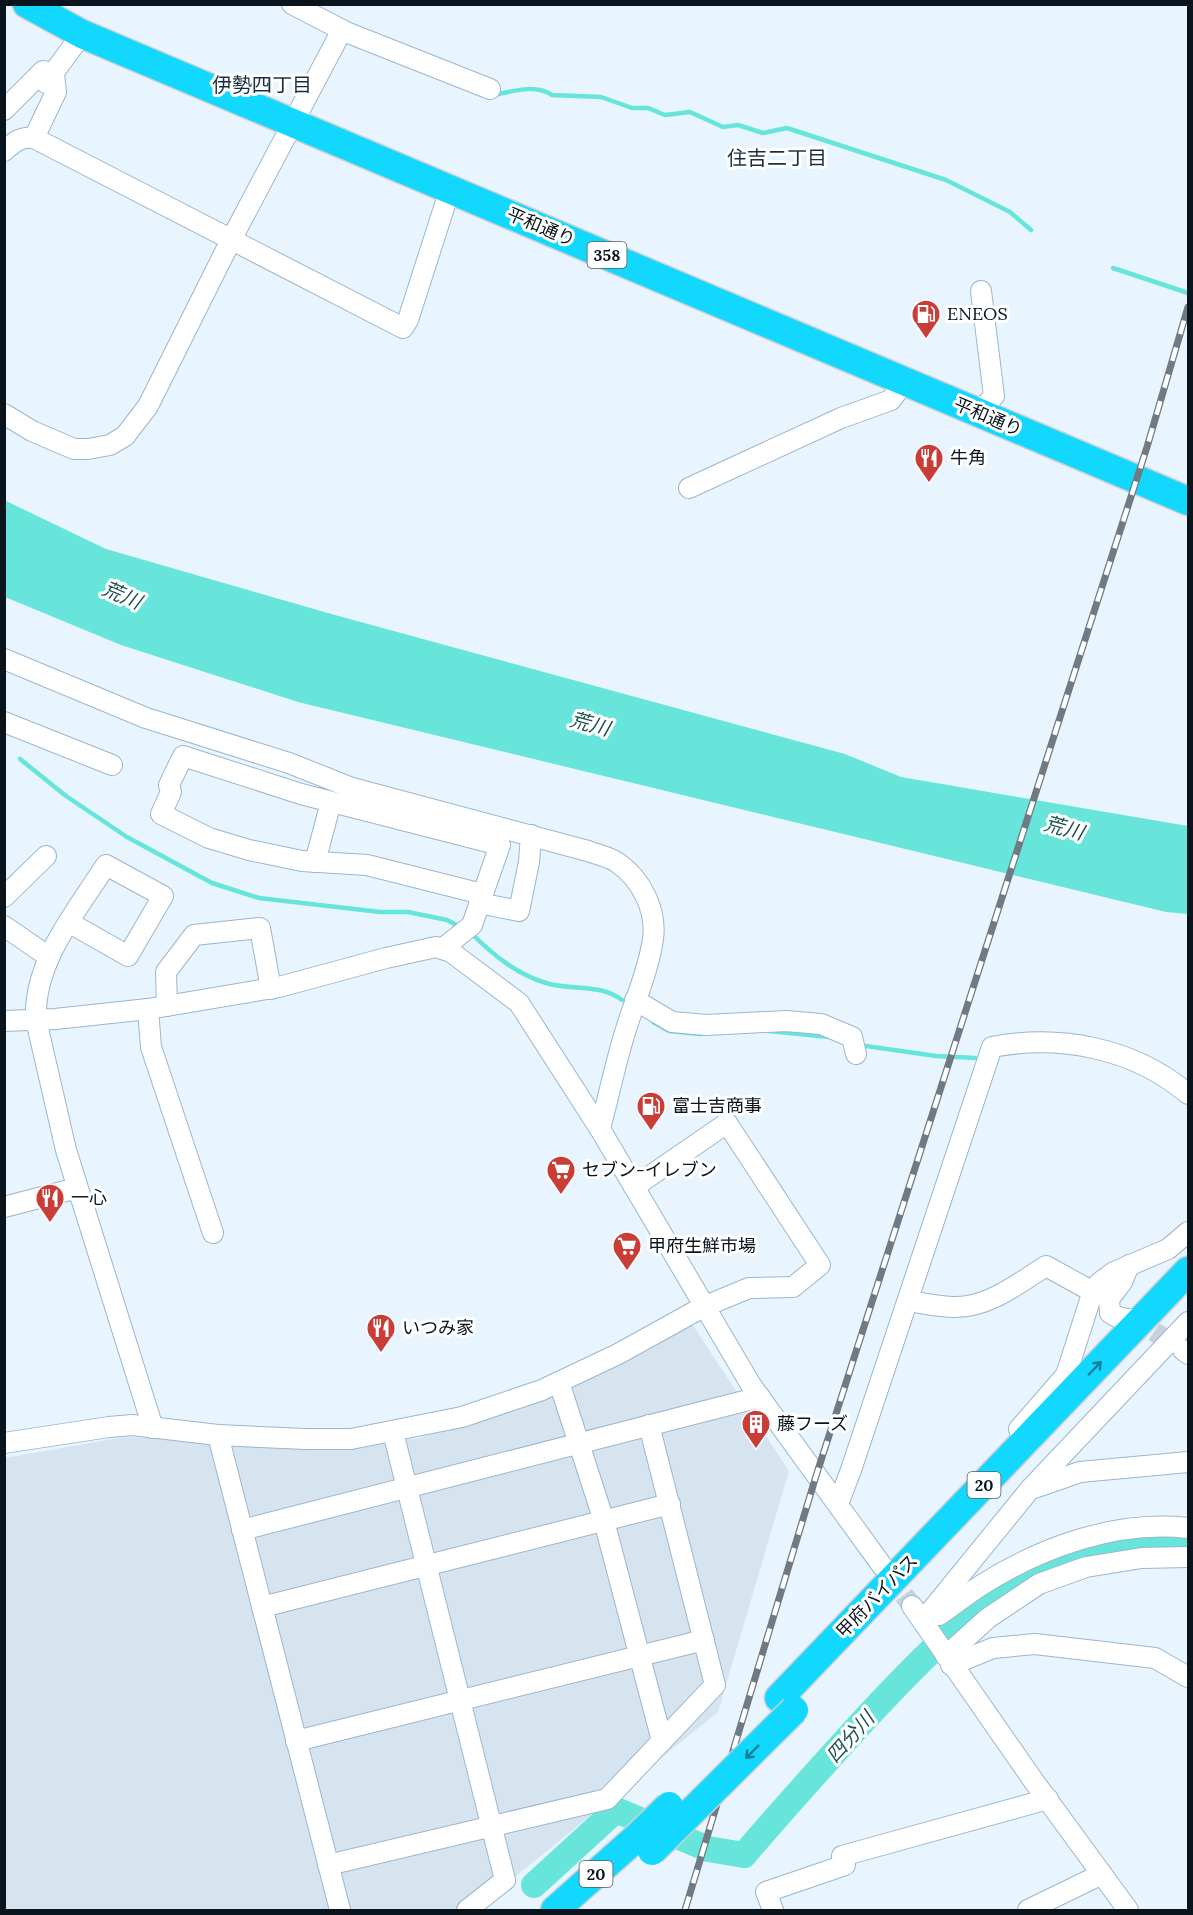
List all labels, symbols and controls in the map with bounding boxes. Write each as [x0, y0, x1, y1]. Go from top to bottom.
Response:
district label: 伊勢四丁目 [212, 72, 312, 97]
district label: 住吉二丁目 [727, 145, 827, 170]
street label: 平和通り [504, 202, 579, 251]
road number: 358 [588, 242, 626, 268]
fuel station icon: ENEOS [910, 298, 942, 340]
place label: ENEOS [947, 302, 1008, 325]
street label: 平和通り [951, 392, 1026, 441]
restaurant icon: 牛角 [913, 442, 945, 484]
place label: 牛角 [950, 446, 986, 469]
water label: 荒川 [99, 575, 147, 615]
water label: 荒川 [568, 706, 615, 741]
water label: 荒川 [1042, 810, 1089, 845]
fuel station icon: 富士吉商事 [635, 1090, 667, 1132]
place label: 富士吉商事 [672, 1094, 762, 1117]
supermarket icon: セブン-イレブン [545, 1154, 577, 1196]
place label: セブン-イレブン [582, 1158, 717, 1181]
restaurant icon: 一心 [34, 1182, 66, 1224]
place label: 一心 [71, 1186, 107, 1209]
supermarket icon: 甲府生鮮市場 [611, 1230, 643, 1272]
place label: 甲府生鮮市場 [648, 1234, 756, 1257]
restaurant icon: いつみ家 [365, 1312, 397, 1354]
place label: いつみ家 [402, 1316, 474, 1339]
one-way arrow [1088, 1361, 1102, 1376]
building icon: 藤フーズ [740, 1408, 772, 1450]
place label: 藤フーズ [777, 1412, 848, 1435]
road number: 20 [968, 1472, 1000, 1498]
street label: 甲府バイパス [831, 1549, 922, 1642]
water label: 四分川 [820, 1705, 880, 1767]
one-way arrow [745, 1744, 759, 1759]
road number: 20 [580, 1861, 612, 1887]

